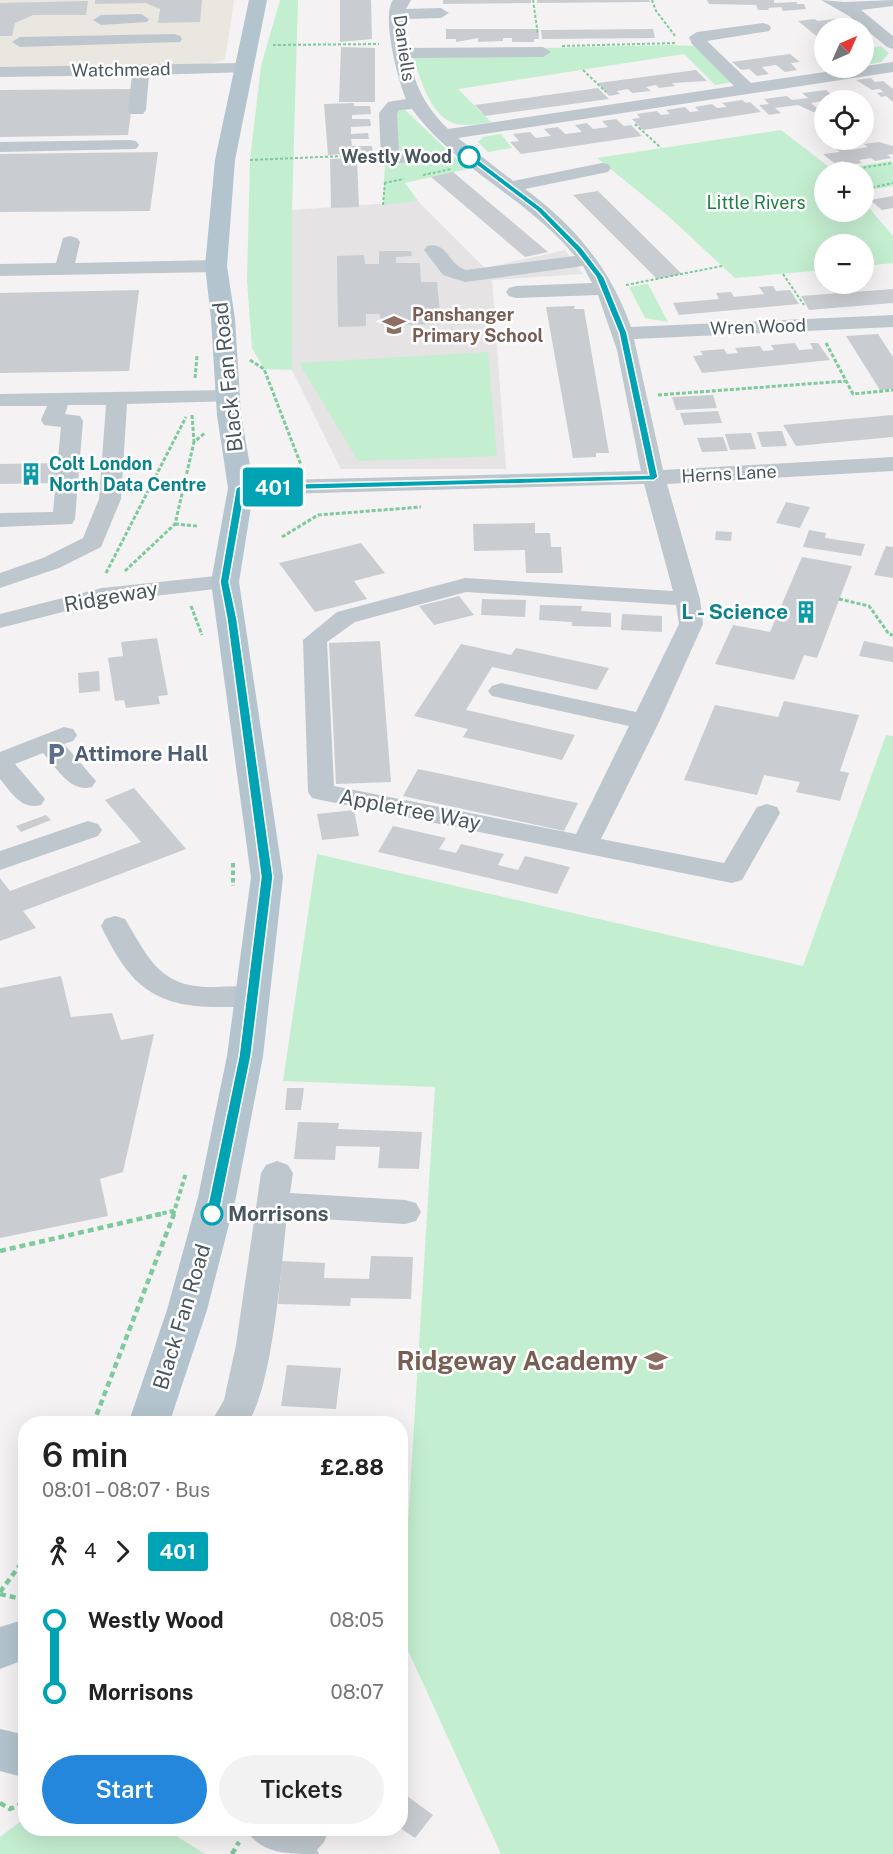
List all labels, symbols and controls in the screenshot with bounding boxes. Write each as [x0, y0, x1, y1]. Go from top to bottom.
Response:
street label: Daniells [389, 13, 420, 83]
north arrow [814, 18, 874, 78]
map controls [814, 18, 874, 294]
street label: Watchmead [71, 58, 171, 81]
button: locate [814, 90, 874, 150]
place label: Westly Wood [341, 146, 452, 167]
marker: Westly Wood [458, 146, 480, 168]
button: + [814, 162, 874, 222]
park label: Little Rivers [706, 192, 806, 213]
button: − [814, 234, 874, 294]
street label: Black Fan Road [207, 301, 248, 453]
place label: Panshanger Primary School [412, 304, 544, 346]
school or university icon: Panshanger Primary School [381, 312, 407, 338]
street label: Wren Wood [710, 314, 806, 339]
place label: Colt London North Data Centre [49, 453, 206, 495]
building icon: Colt London North Data Centre [18, 461, 44, 487]
street label: Herns Lane [681, 461, 777, 486]
line badge: 401 [238, 468, 308, 506]
text: 401 [255, 475, 291, 500]
street label: Ridgeway [62, 576, 160, 617]
place label: L - Science [681, 599, 788, 624]
building icon: L - Science [793, 599, 819, 625]
parking icon: Attimore Hall [43, 741, 69, 767]
place label: Attimore Hall [74, 741, 209, 766]
street label: Appletree Way [337, 784, 483, 835]
place label: Morrisons [228, 1201, 329, 1226]
marker: Morrisons [201, 1203, 223, 1225]
street label: Black Fan Road [148, 1241, 216, 1393]
place label: Ridgeway Academy [397, 1345, 638, 1376]
school or university icon: Ridgeway Academy [643, 1348, 669, 1374]
text: 6 min [42, 1436, 128, 1474]
text: £2.88 [320, 1454, 384, 1480]
text: 08:01 – 08:07 · Bus [42, 1478, 210, 1502]
icon: walk [42, 1535, 75, 1568]
icon: forward [106, 1535, 139, 1568]
text: 4 [84, 1539, 97, 1563]
text: 401 [160, 1539, 196, 1564]
text: Westly Wood [88, 1607, 224, 1633]
text: 08:05 [329, 1608, 384, 1632]
text: Morrisons [88, 1679, 193, 1705]
text: 08:07 [331, 1680, 384, 1704]
button: Start [42, 1755, 207, 1824]
button: Tickets [219, 1755, 384, 1824]

